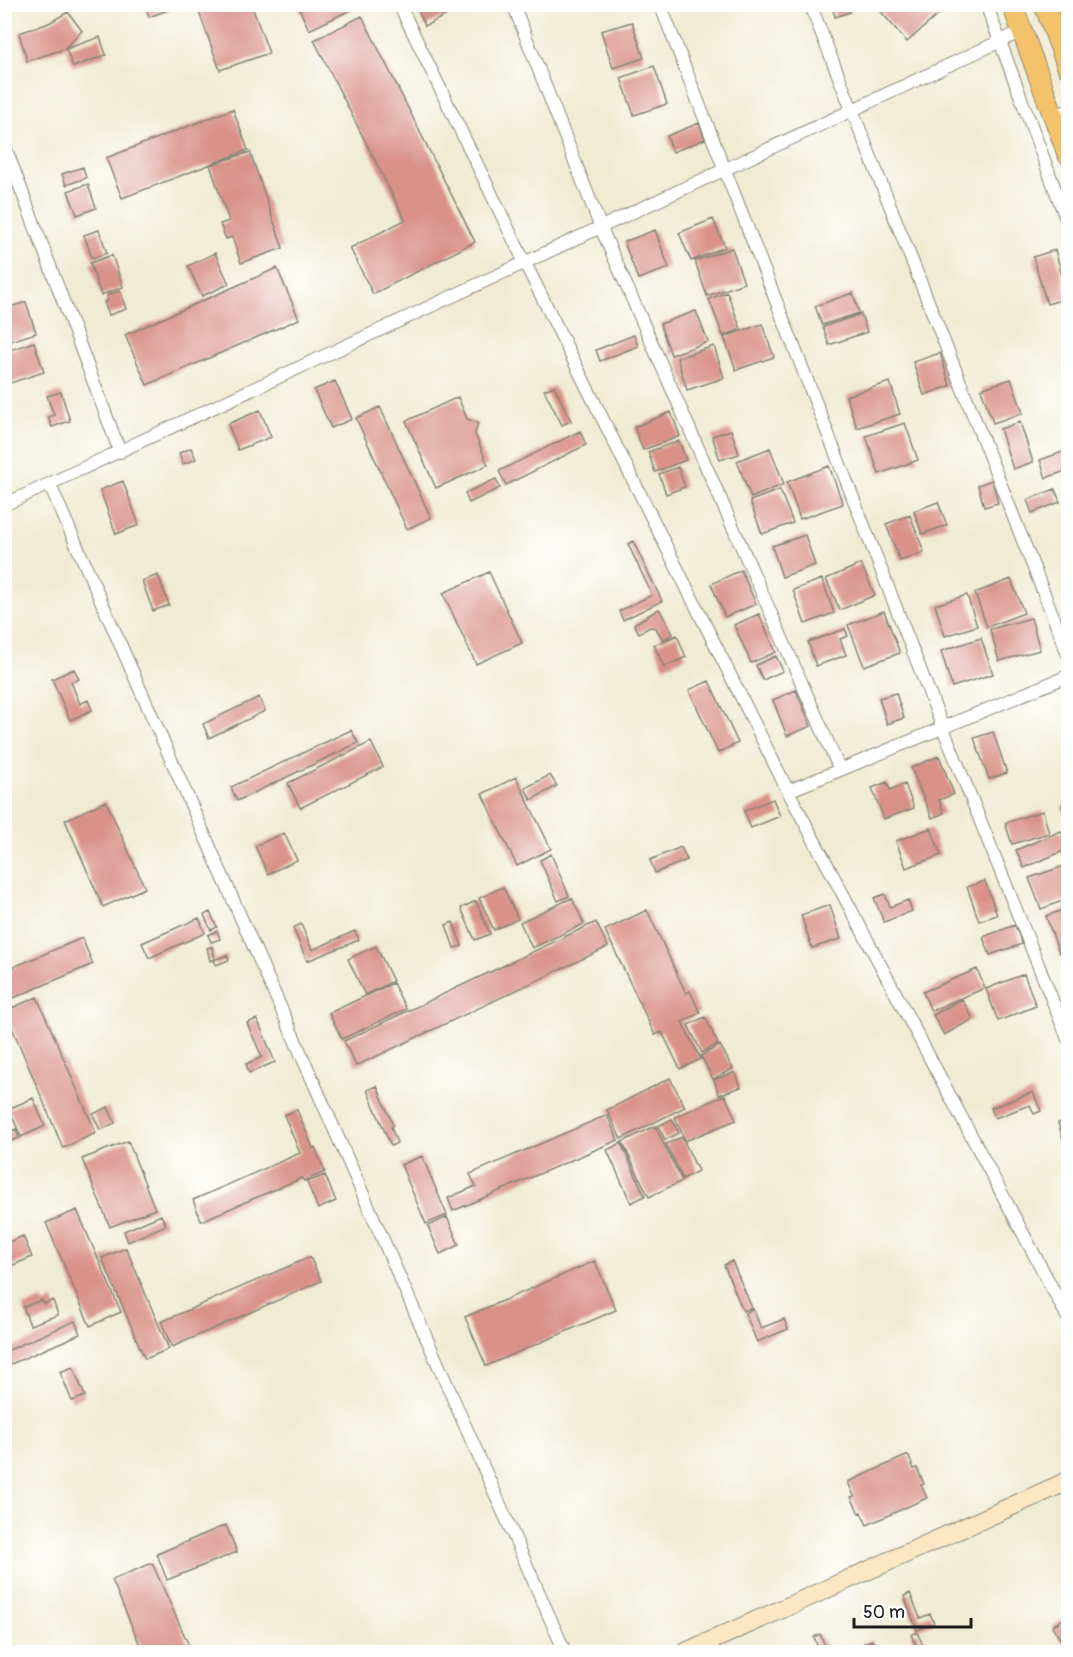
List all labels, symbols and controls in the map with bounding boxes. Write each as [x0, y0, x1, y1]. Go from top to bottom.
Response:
scale bar [854, 1591, 971, 1629]
text: 50 m [863, 1601, 905, 1624]

